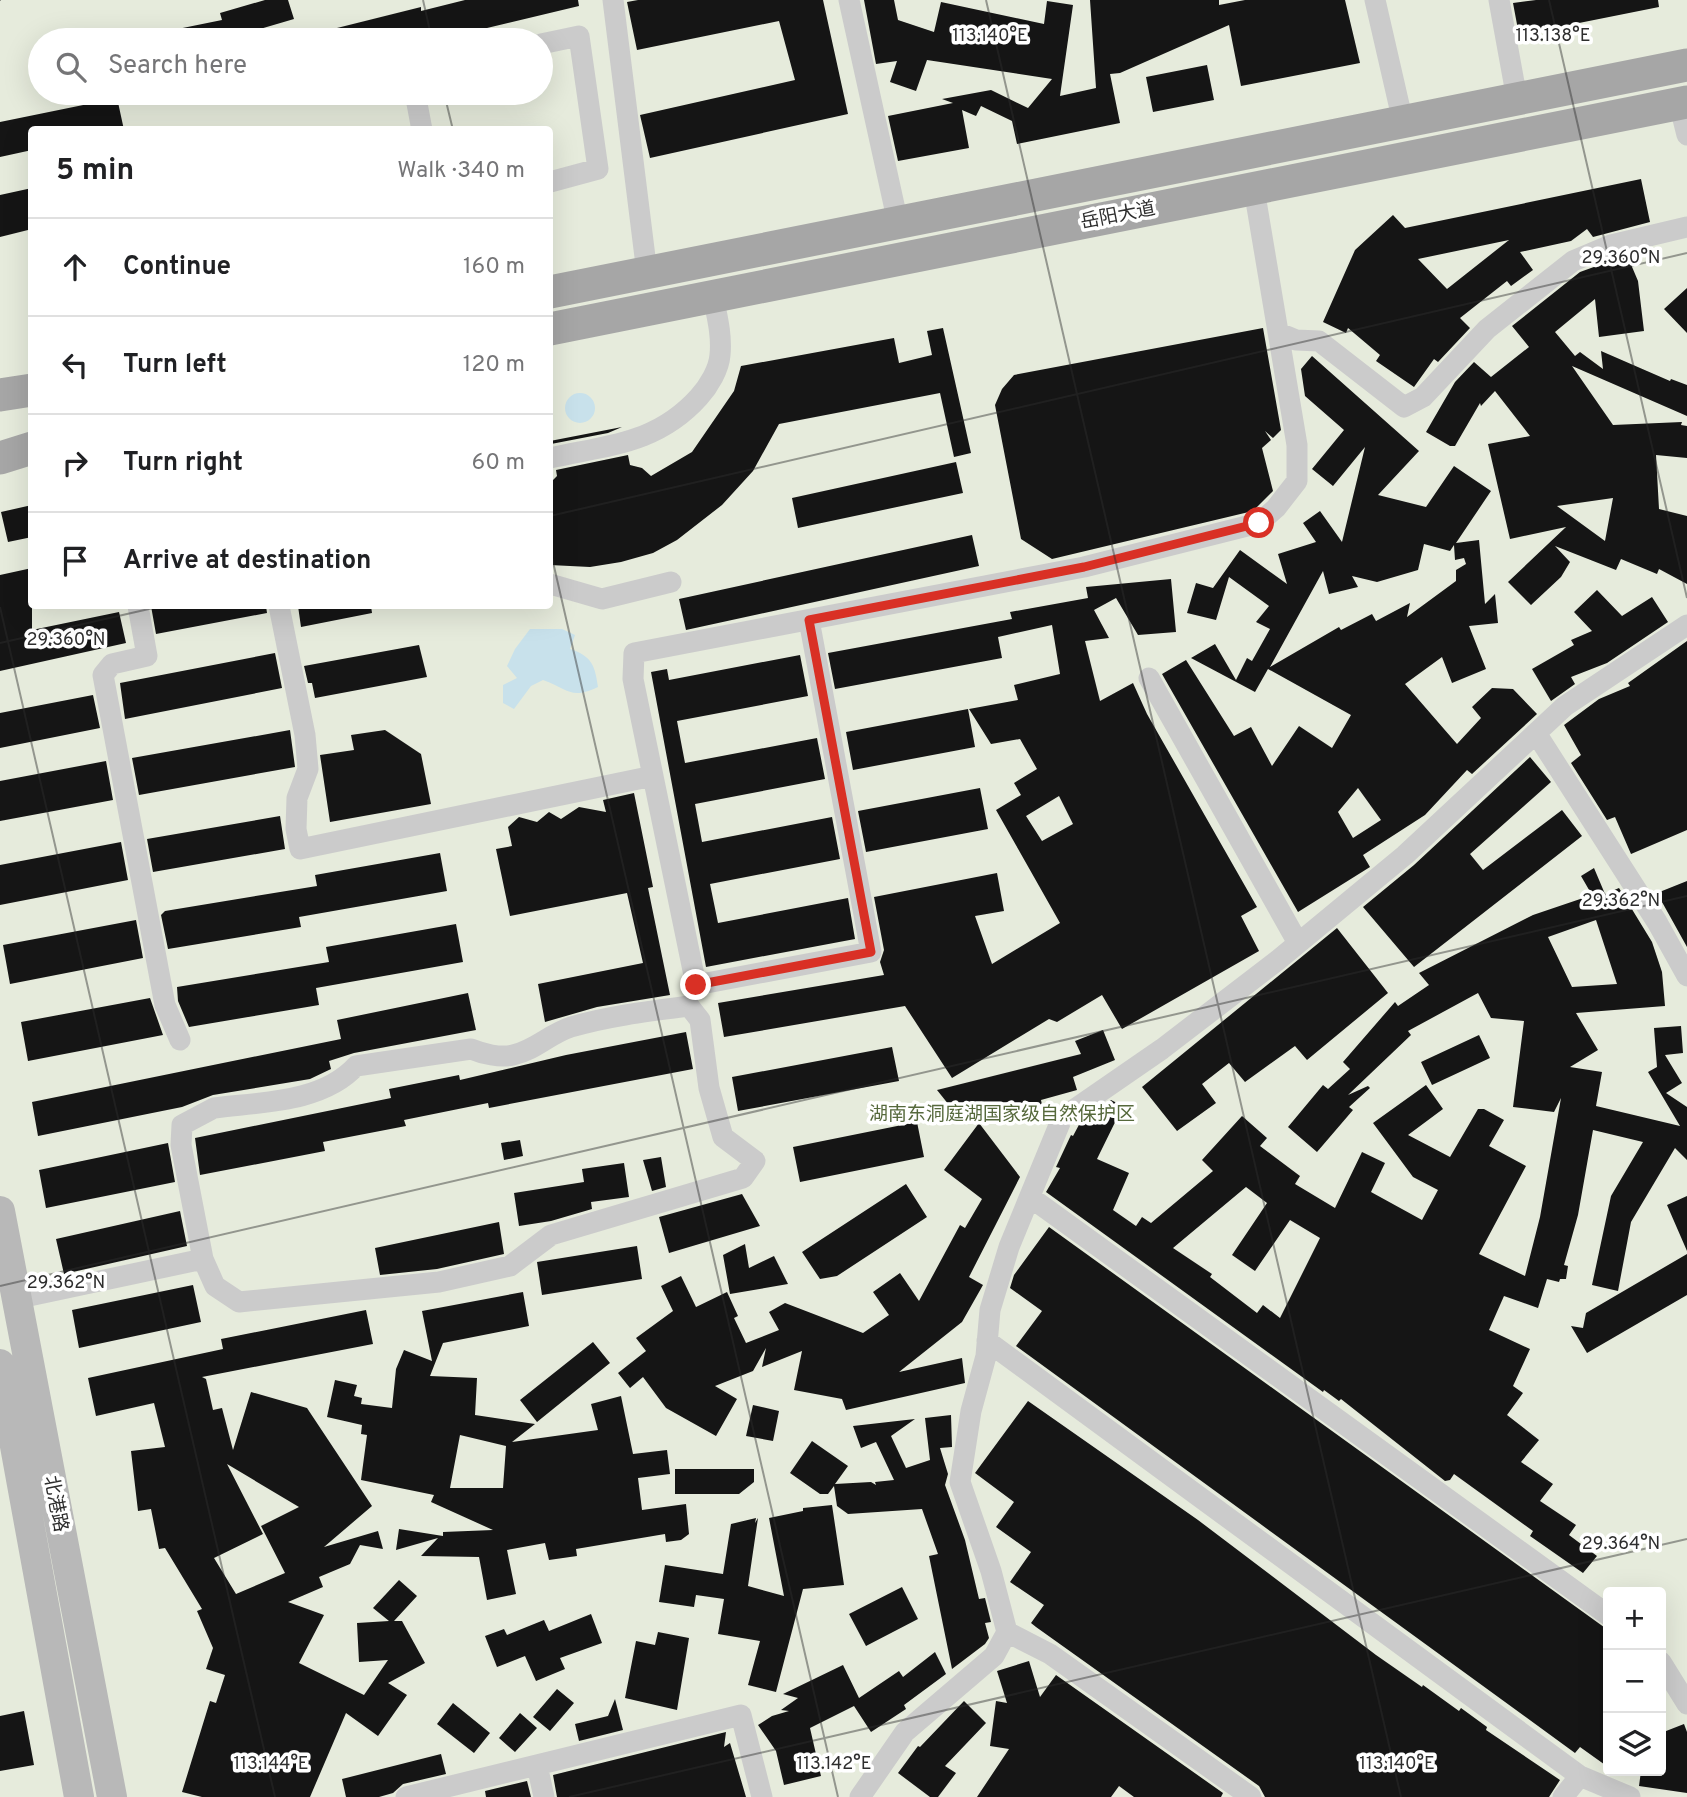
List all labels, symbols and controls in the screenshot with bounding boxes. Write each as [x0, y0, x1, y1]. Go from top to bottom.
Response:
text: 113.140°E [952, 25, 1028, 48]
text: 113.138°E [1516, 25, 1590, 48]
search box [28, 28, 553, 105]
icon: search [52, 48, 90, 86]
text: Search here [108, 50, 247, 83]
text: 5 min [56, 153, 134, 190]
text: Walk · 340 m [397, 157, 525, 186]
street label: 岳阳大道 [1078, 197, 1158, 235]
text: 29.360°N [1581, 247, 1661, 270]
icon: ahead [56, 248, 94, 286]
text: Continue [123, 251, 231, 284]
text: 160 m [463, 253, 525, 282]
icon: left [56, 346, 94, 384]
text: Turn left [123, 349, 227, 382]
text: 120 m [463, 351, 525, 380]
icon: right [56, 444, 94, 482]
text: Turn right [123, 447, 243, 480]
text: 60 m [472, 449, 525, 478]
route start [1243, 507, 1274, 538]
icon: arrive [56, 542, 94, 580]
text: Arrive at destination [123, 545, 371, 578]
text: 29.360°N [26, 629, 106, 652]
text: 29.362°N [1582, 890, 1660, 913]
route end [680, 969, 711, 1000]
park label: 湖南东洞庭湖国家级自然保护区 [869, 1103, 1135, 1127]
text: 29.362°N [27, 1272, 105, 1295]
street label: 北港路 [38, 1474, 72, 1534]
text: 29.364°N [1582, 1533, 1660, 1556]
map controls [1603, 1587, 1666, 1776]
button: + [1603, 1587, 1666, 1650]
button: − [1603, 1650, 1666, 1713]
button: layers [1603, 1713, 1666, 1776]
text: 113.144°E [233, 1753, 309, 1776]
text: 113.142°E [797, 1753, 871, 1776]
text: 113.140°E [1359, 1753, 1435, 1776]

